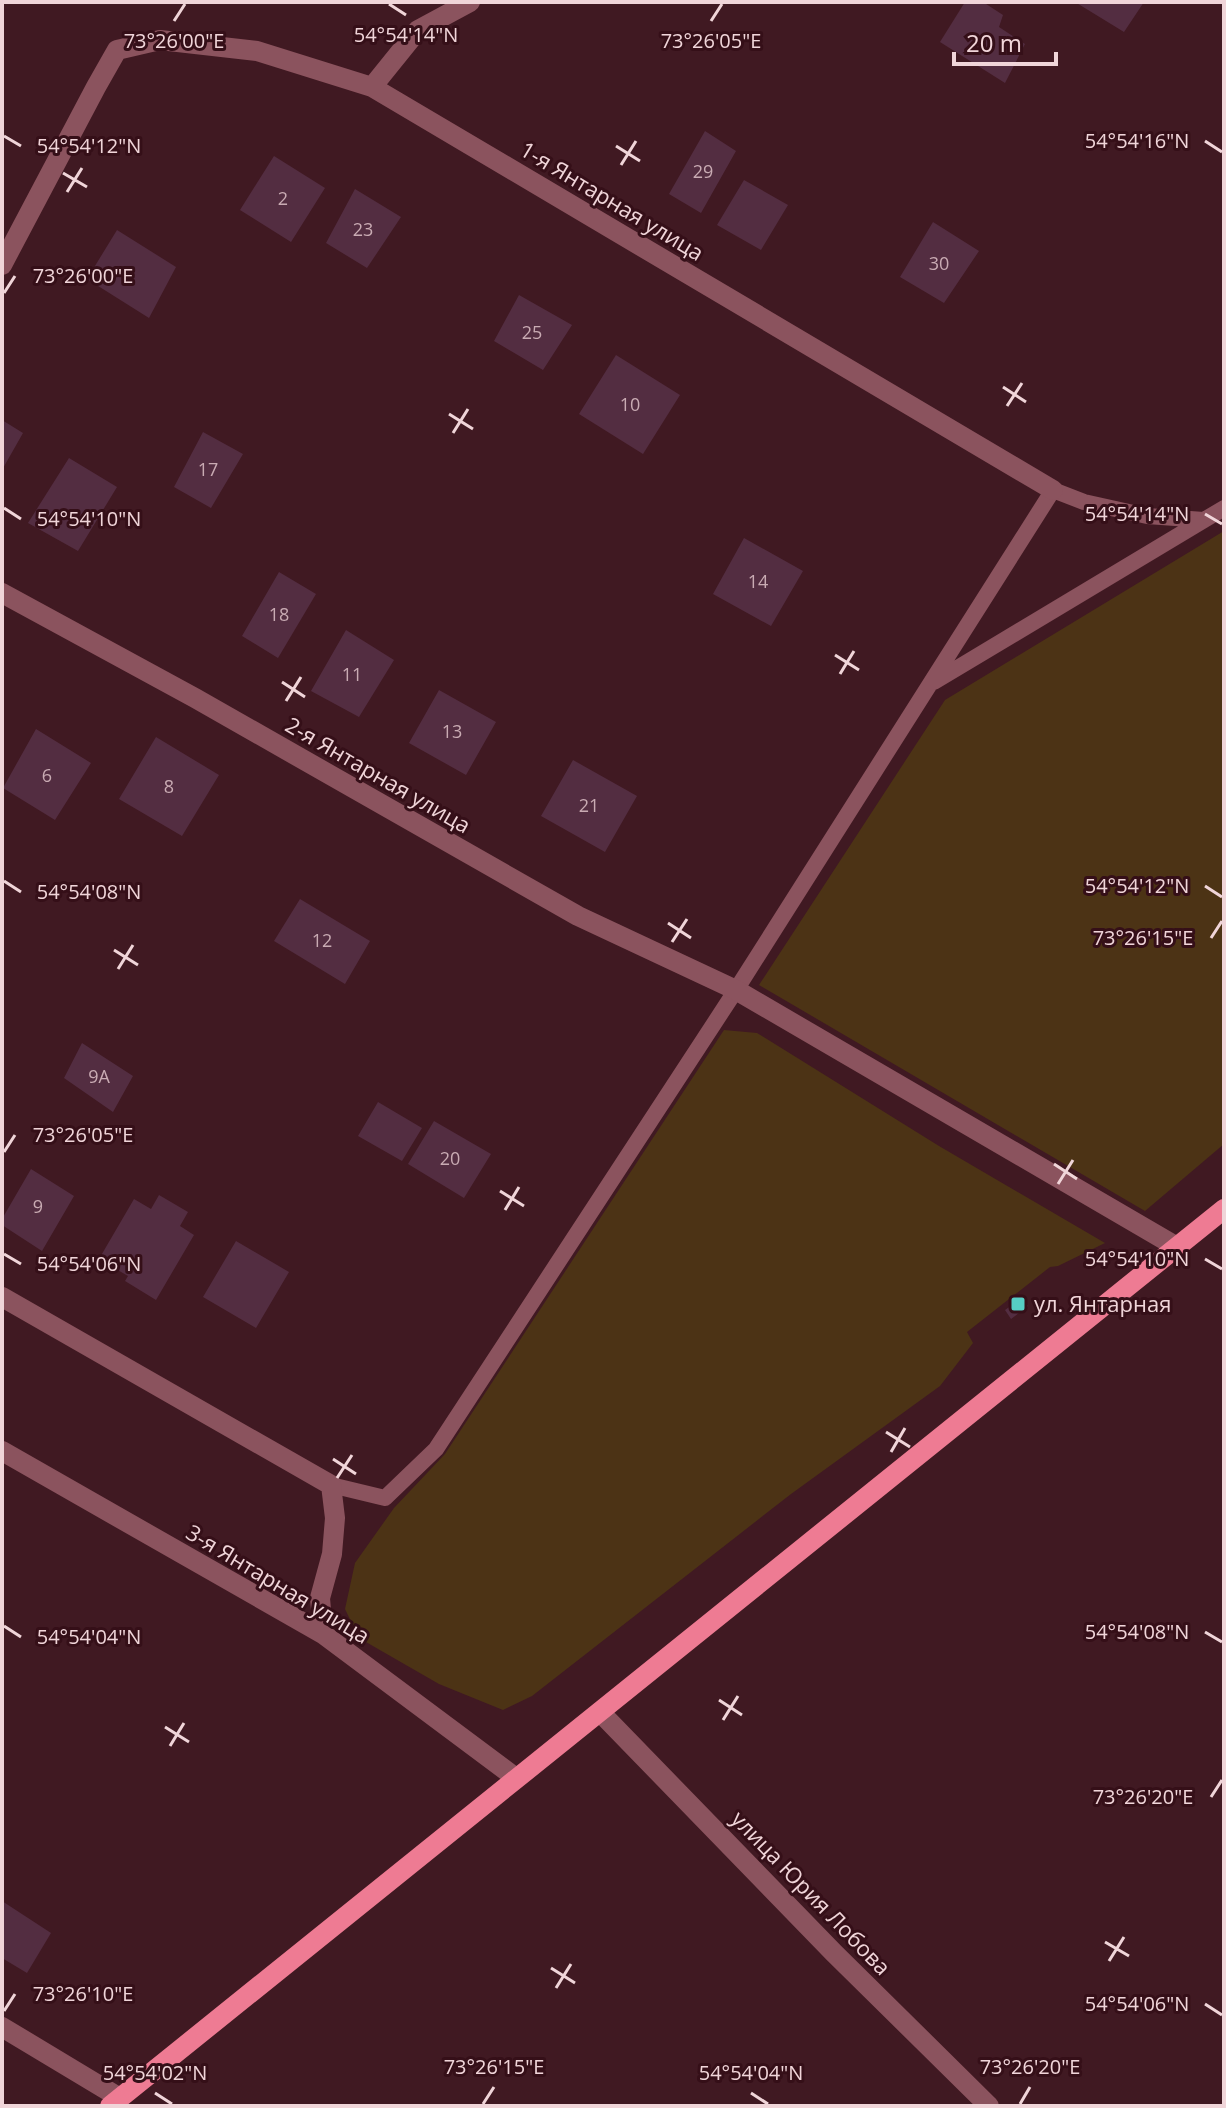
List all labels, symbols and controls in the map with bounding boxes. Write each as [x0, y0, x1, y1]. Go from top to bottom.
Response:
scale bar [954, 16, 1056, 66]
text: 54°54'14"N [354, 21, 458, 48]
text: 20 m [966, 26, 1022, 59]
text: 73°26'00"E [124, 27, 224, 54]
text: 73°26'05"E [661, 27, 761, 54]
text: 54°54'16"N [1085, 127, 1189, 154]
text: 54°54'12"N [37, 132, 141, 159]
street label: 1-я Янтарная улица [515, 133, 710, 267]
house number: 29 [693, 159, 713, 183]
house number: 2 [278, 186, 288, 210]
house number: 23 [353, 217, 373, 241]
house number: 30 [929, 251, 949, 275]
text: 73°26'00"E [33, 262, 133, 289]
house number: 25 [522, 320, 542, 344]
house number: 10 [620, 392, 640, 416]
house number: 17 [198, 457, 218, 481]
text: 54°54'14"N [1085, 500, 1189, 527]
text: 54°54'10"N [37, 505, 141, 532]
house number: 14 [748, 569, 768, 593]
house number: 18 [269, 602, 289, 626]
house number: 11 [342, 662, 362, 686]
street label: 2-я Янтарная улица [280, 709, 477, 839]
house number: 13 [442, 719, 462, 743]
house number: 6 [42, 763, 52, 787]
house number: 8 [164, 774, 174, 798]
house number: 21 [579, 793, 599, 817]
text: 54°54'12"N [1085, 872, 1189, 899]
text: 54°54'08"N [37, 878, 141, 905]
text: 73°26'15"E [1093, 924, 1193, 951]
house number: 12 [312, 928, 332, 952]
house number: 9А [88, 1064, 110, 1088]
text: 73°26'05"E [33, 1121, 133, 1148]
house number: 20 [440, 1146, 460, 1170]
house number: 9 [33, 1194, 43, 1218]
text: 54°54'10"N [1085, 1245, 1189, 1272]
text: 54°54'06"N [37, 1250, 141, 1277]
place label: ул. Янтарная [1034, 1288, 1171, 1318]
marker: ул. Янтарная [1009, 1295, 1027, 1313]
street label: 3-я Янтарная улица [181, 1516, 376, 1650]
text: 54°54'08"N [1085, 1618, 1189, 1645]
text: 54°54'04"N [37, 1623, 141, 1650]
text: 73°26'20"E [1093, 1783, 1193, 1810]
street label: улица Юрия Лобова [725, 1804, 898, 1981]
text: 73°26'10"E [33, 1980, 133, 2007]
text: 54°54'06"N [1085, 1990, 1189, 2017]
text: 73°26'15"E [444, 2053, 544, 2080]
text: 73°26'20"E [980, 2053, 1080, 2080]
text: 54°54'02"N [103, 2059, 207, 2086]
text: 54°54'04"N [699, 2059, 803, 2086]

